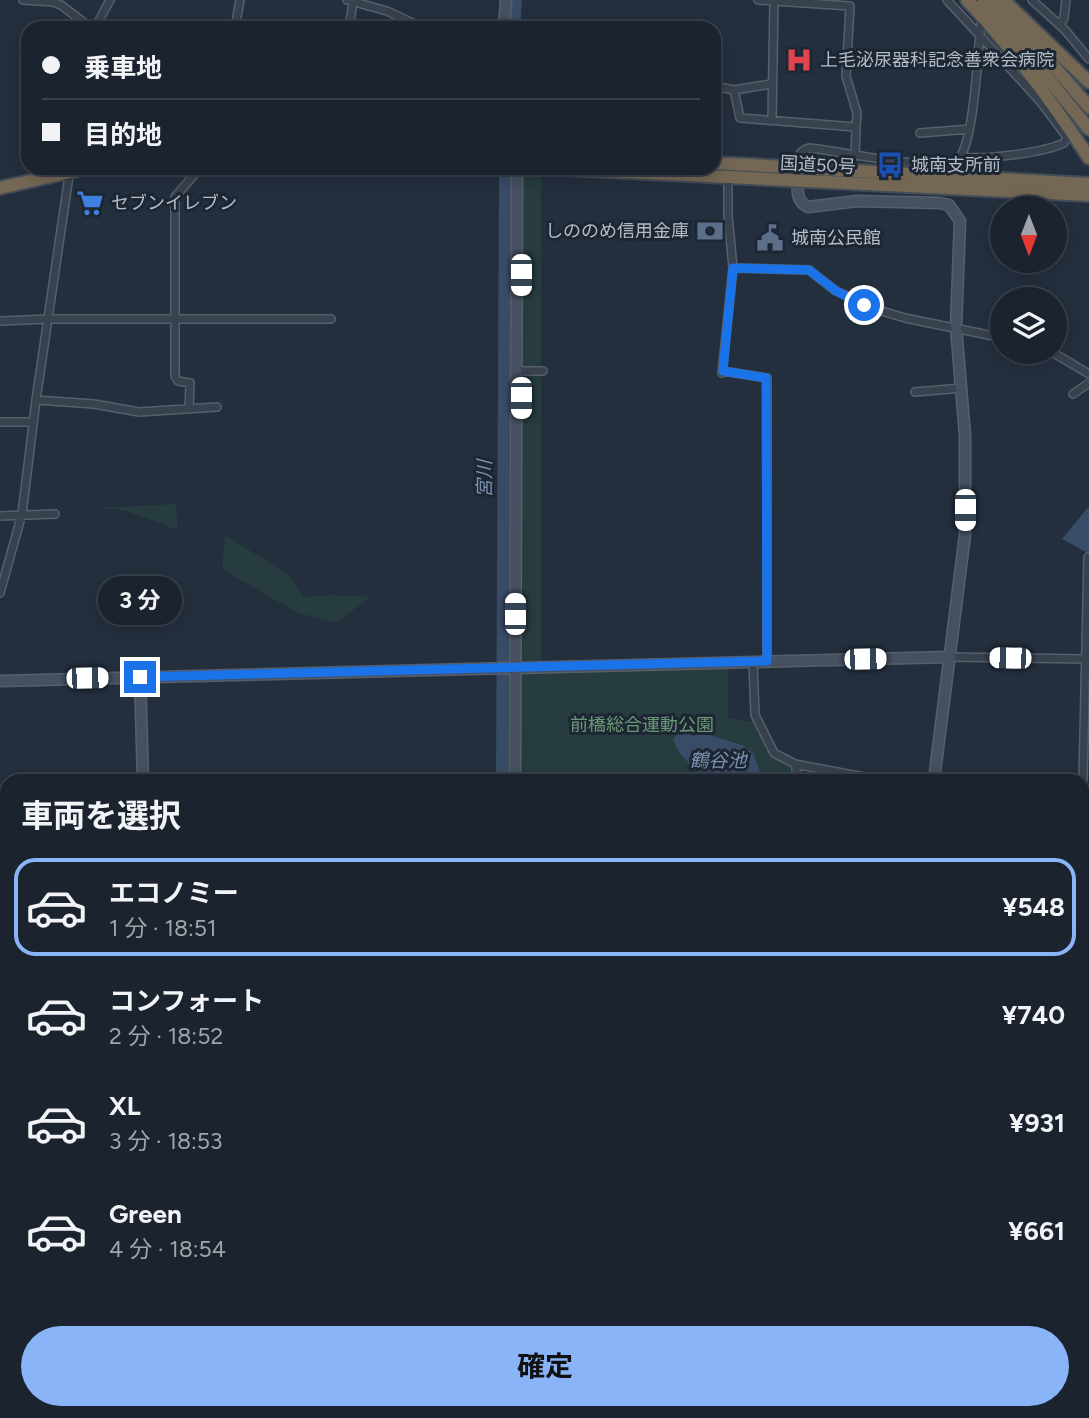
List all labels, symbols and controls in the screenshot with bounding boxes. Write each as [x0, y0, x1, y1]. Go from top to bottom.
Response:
hospital icon: 上毛泌尿器科記念善衆会病院 [784, 45, 814, 75]
place label: 上毛泌尿器科記念善衆会病院 [820, 49, 1054, 71]
text: 乗車地 [84, 52, 162, 84]
text: 目的地 [84, 119, 162, 151]
bus stop icon: 城南支所前 [875, 150, 905, 180]
street label: 国道50号 [780, 152, 856, 178]
place label: 城南支所前 [911, 154, 1001, 176]
supermarket icon: セブンイレブン [75, 188, 105, 218]
place label: セブンイレブン [111, 192, 237, 214]
north arrow [990, 196, 1068, 273]
map controls [990, 196, 1067, 364]
bank icon: しののめ信用金庫 [695, 216, 725, 246]
place label: しののめ信用金庫 [545, 220, 689, 242]
public building icon: 城南公民館 [755, 223, 785, 253]
place label: 城南公民館 [791, 227, 881, 249]
car [511, 254, 532, 296]
button: layers [990, 287, 1067, 364]
route start [848, 289, 880, 321]
car [511, 377, 532, 419]
water label: 宮川 [473, 458, 496, 498]
car [955, 489, 976, 531]
callout: 3 分 [98, 576, 182, 624]
text: 3 分 [119, 586, 161, 614]
car [505, 593, 526, 635]
car [989, 647, 1032, 669]
car [844, 648, 887, 670]
route end [124, 661, 156, 693]
car [66, 667, 109, 689]
park label: 前橋総合運動公園 [570, 714, 714, 736]
water label: 鶴谷池 [689, 749, 748, 772]
text: 車両を選択 [21, 797, 181, 835]
icon: car [25, 876, 88, 939]
text: エコノミー [109, 877, 239, 909]
text: ¥548 [1002, 891, 1065, 923]
text: 1 分 · 18:51 [109, 914, 217, 942]
icon: car [25, 984, 88, 1047]
text: コンフォート [109, 985, 264, 1017]
text: ¥740 [1002, 999, 1065, 1031]
text: 2 分 · 18:52 [109, 1022, 223, 1050]
text: XL [109, 1090, 141, 1122]
icon: car [25, 1092, 88, 1155]
text: ¥931 [1009, 1107, 1065, 1139]
text: 3 分 · 18:53 [109, 1127, 223, 1155]
text: Green [109, 1198, 182, 1230]
icon: car [25, 1200, 88, 1263]
text: ¥661 [1008, 1215, 1065, 1247]
text: 4 分 · 18:54 [109, 1235, 226, 1263]
button: 確定 [21, 1326, 1069, 1406]

